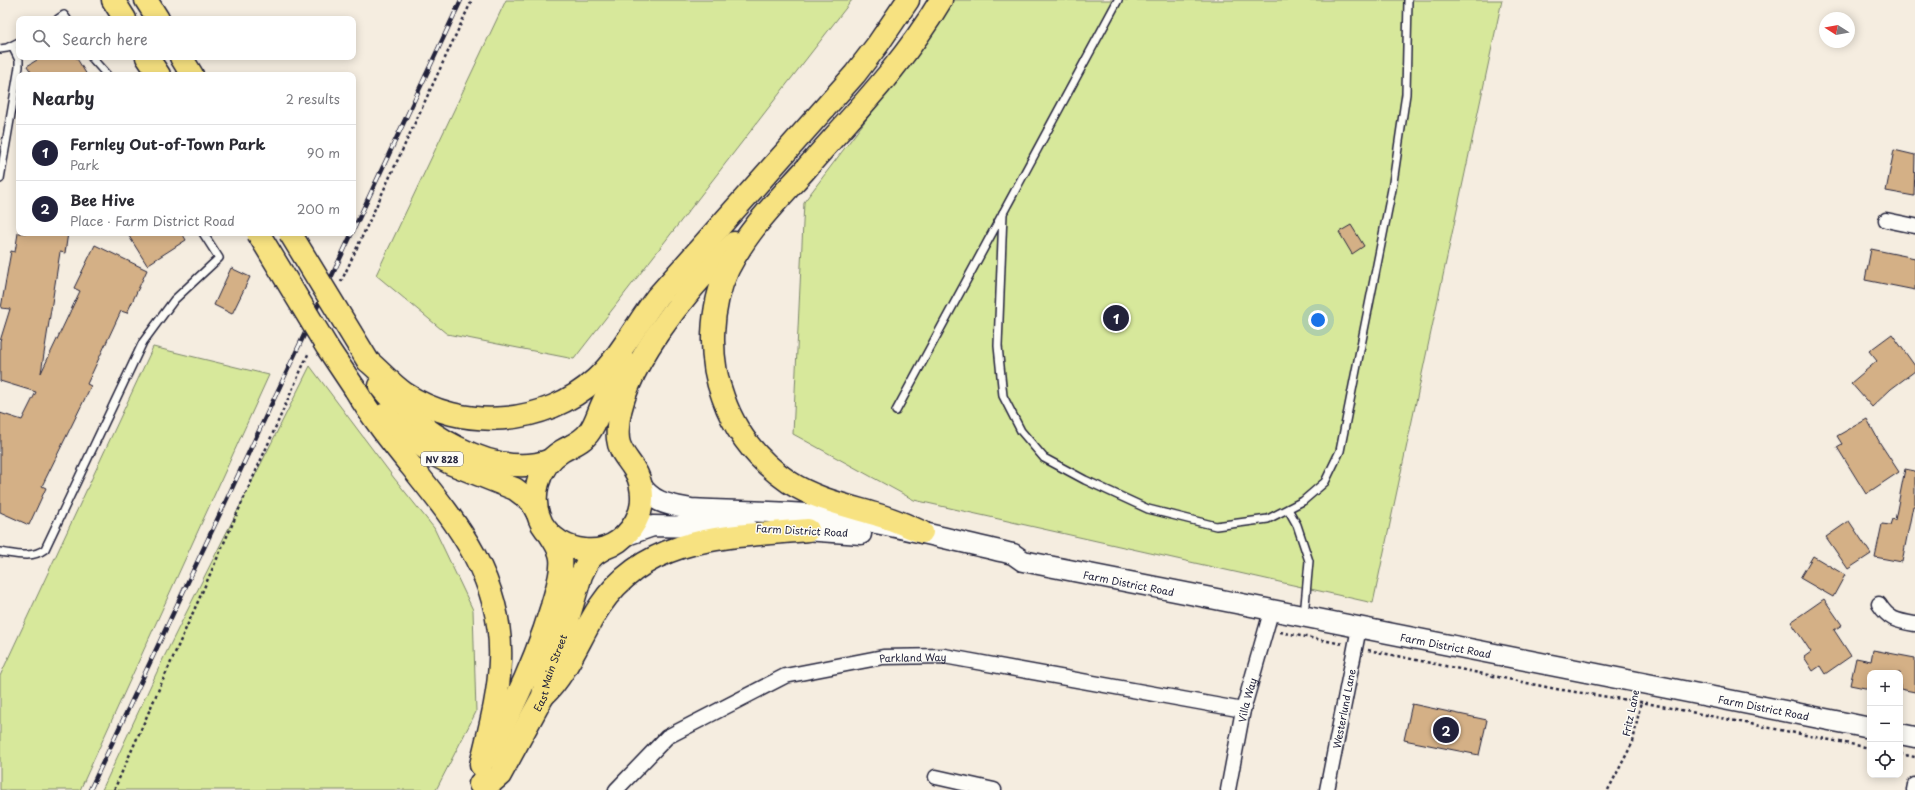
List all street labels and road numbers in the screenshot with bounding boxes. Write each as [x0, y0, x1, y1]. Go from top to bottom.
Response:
road number: NV 828 [421, 452, 463, 466]
street label: Farm District Road [756, 520, 849, 540]
street label: Farm District Road [1082, 566, 1176, 599]
street label: Farm District Road [1399, 629, 1493, 661]
street label: East Main Street [529, 632, 570, 714]
street label: Parkland Way [878, 648, 947, 665]
street label: Westerlund Lane [1328, 667, 1358, 750]
street label: Villa Way [1233, 675, 1259, 723]
street label: Fritz Lane [1618, 688, 1642, 738]
street label: Farm District Road [1717, 690, 1811, 723]

